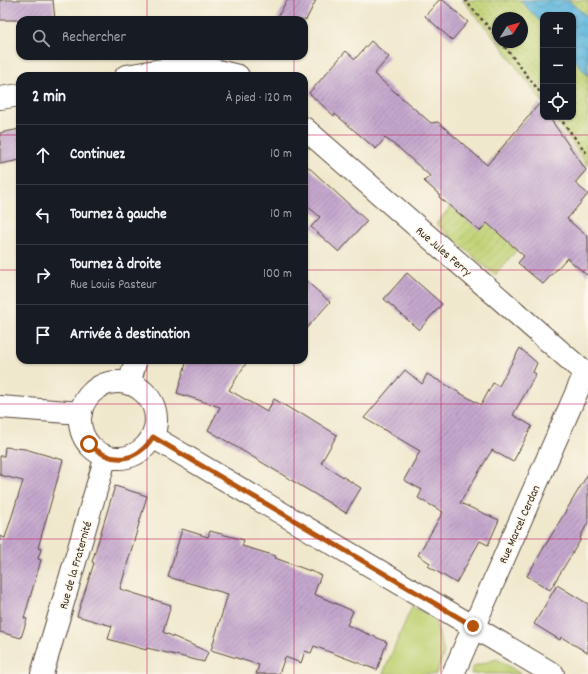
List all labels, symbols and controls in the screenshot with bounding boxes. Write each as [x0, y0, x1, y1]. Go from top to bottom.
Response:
north arrow [492, 12, 528, 48]
map controls [540, 12, 576, 120]
button: + [540, 12, 576, 48]
search box [16, 16, 308, 60]
icon: search [30, 27, 52, 49]
text: Rechercher [62, 27, 126, 49]
button: − [540, 48, 576, 84]
button: locate [540, 84, 576, 120]
text: 2 min [32, 86, 66, 110]
text: À pied · 120 m [226, 89, 292, 108]
icon: ahead [32, 144, 54, 166]
text: Continuez [70, 144, 125, 166]
text: 10 m [270, 145, 292, 164]
icon: left [32, 204, 54, 226]
text: Tournez à gauche [70, 204, 167, 226]
text: 10 m [270, 205, 292, 224]
street label: Rue Jules Ferry [411, 223, 475, 282]
text: Tournez à droite [70, 254, 161, 276]
icon: right [32, 264, 54, 286]
text: 100 m [263, 265, 292, 284]
text: Rue Louis Pasteur [70, 276, 157, 295]
icon: arrive [32, 324, 54, 346]
text: Arrivée à destination [70, 324, 190, 346]
route start [80, 435, 98, 453]
street label: Rue Marcel Cerdan [495, 482, 545, 567]
street label: Rue de la Fraternité [56, 519, 97, 611]
route end [464, 617, 482, 635]

